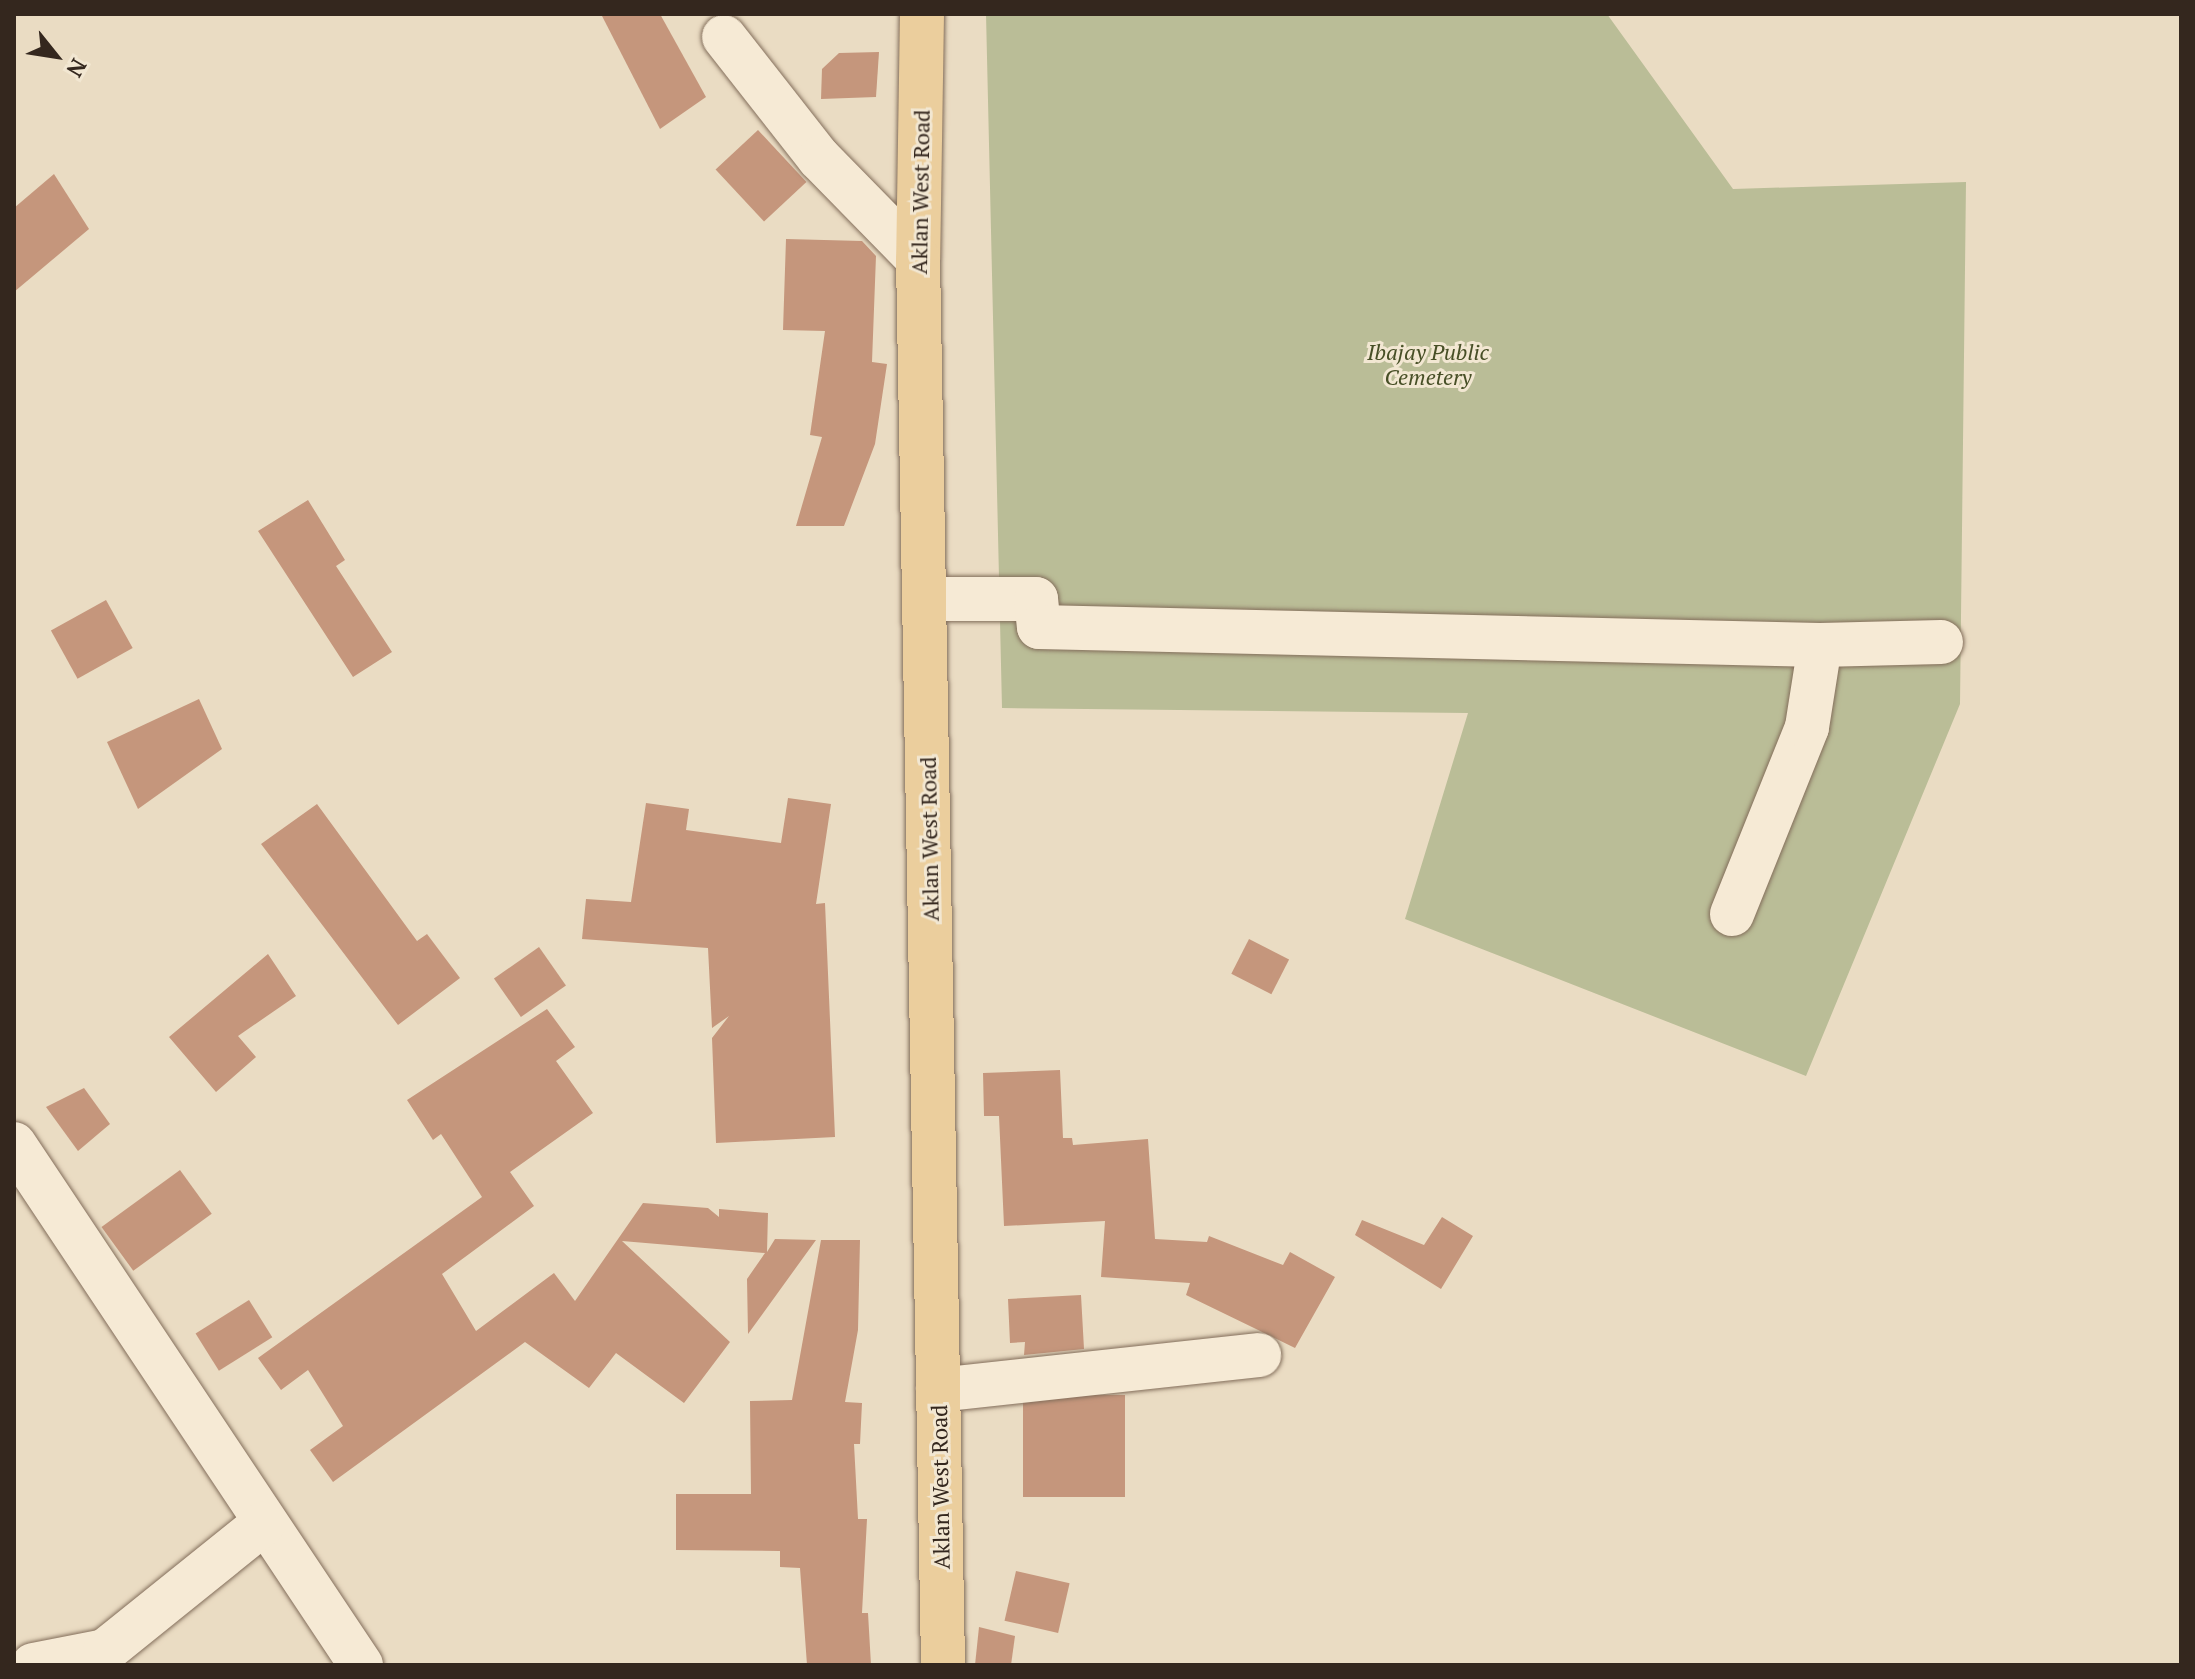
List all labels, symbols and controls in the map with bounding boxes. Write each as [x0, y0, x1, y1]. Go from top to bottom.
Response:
north arrow [16, 16, 96, 96]
text: N [60, 54, 94, 83]
street label: Aklan West Road [905, 109, 935, 275]
park label: Ibajay Public Cemetery [1367, 338, 1489, 390]
street label: Aklan West Road [914, 756, 944, 922]
street label: Aklan West Road [925, 1404, 955, 1570]

